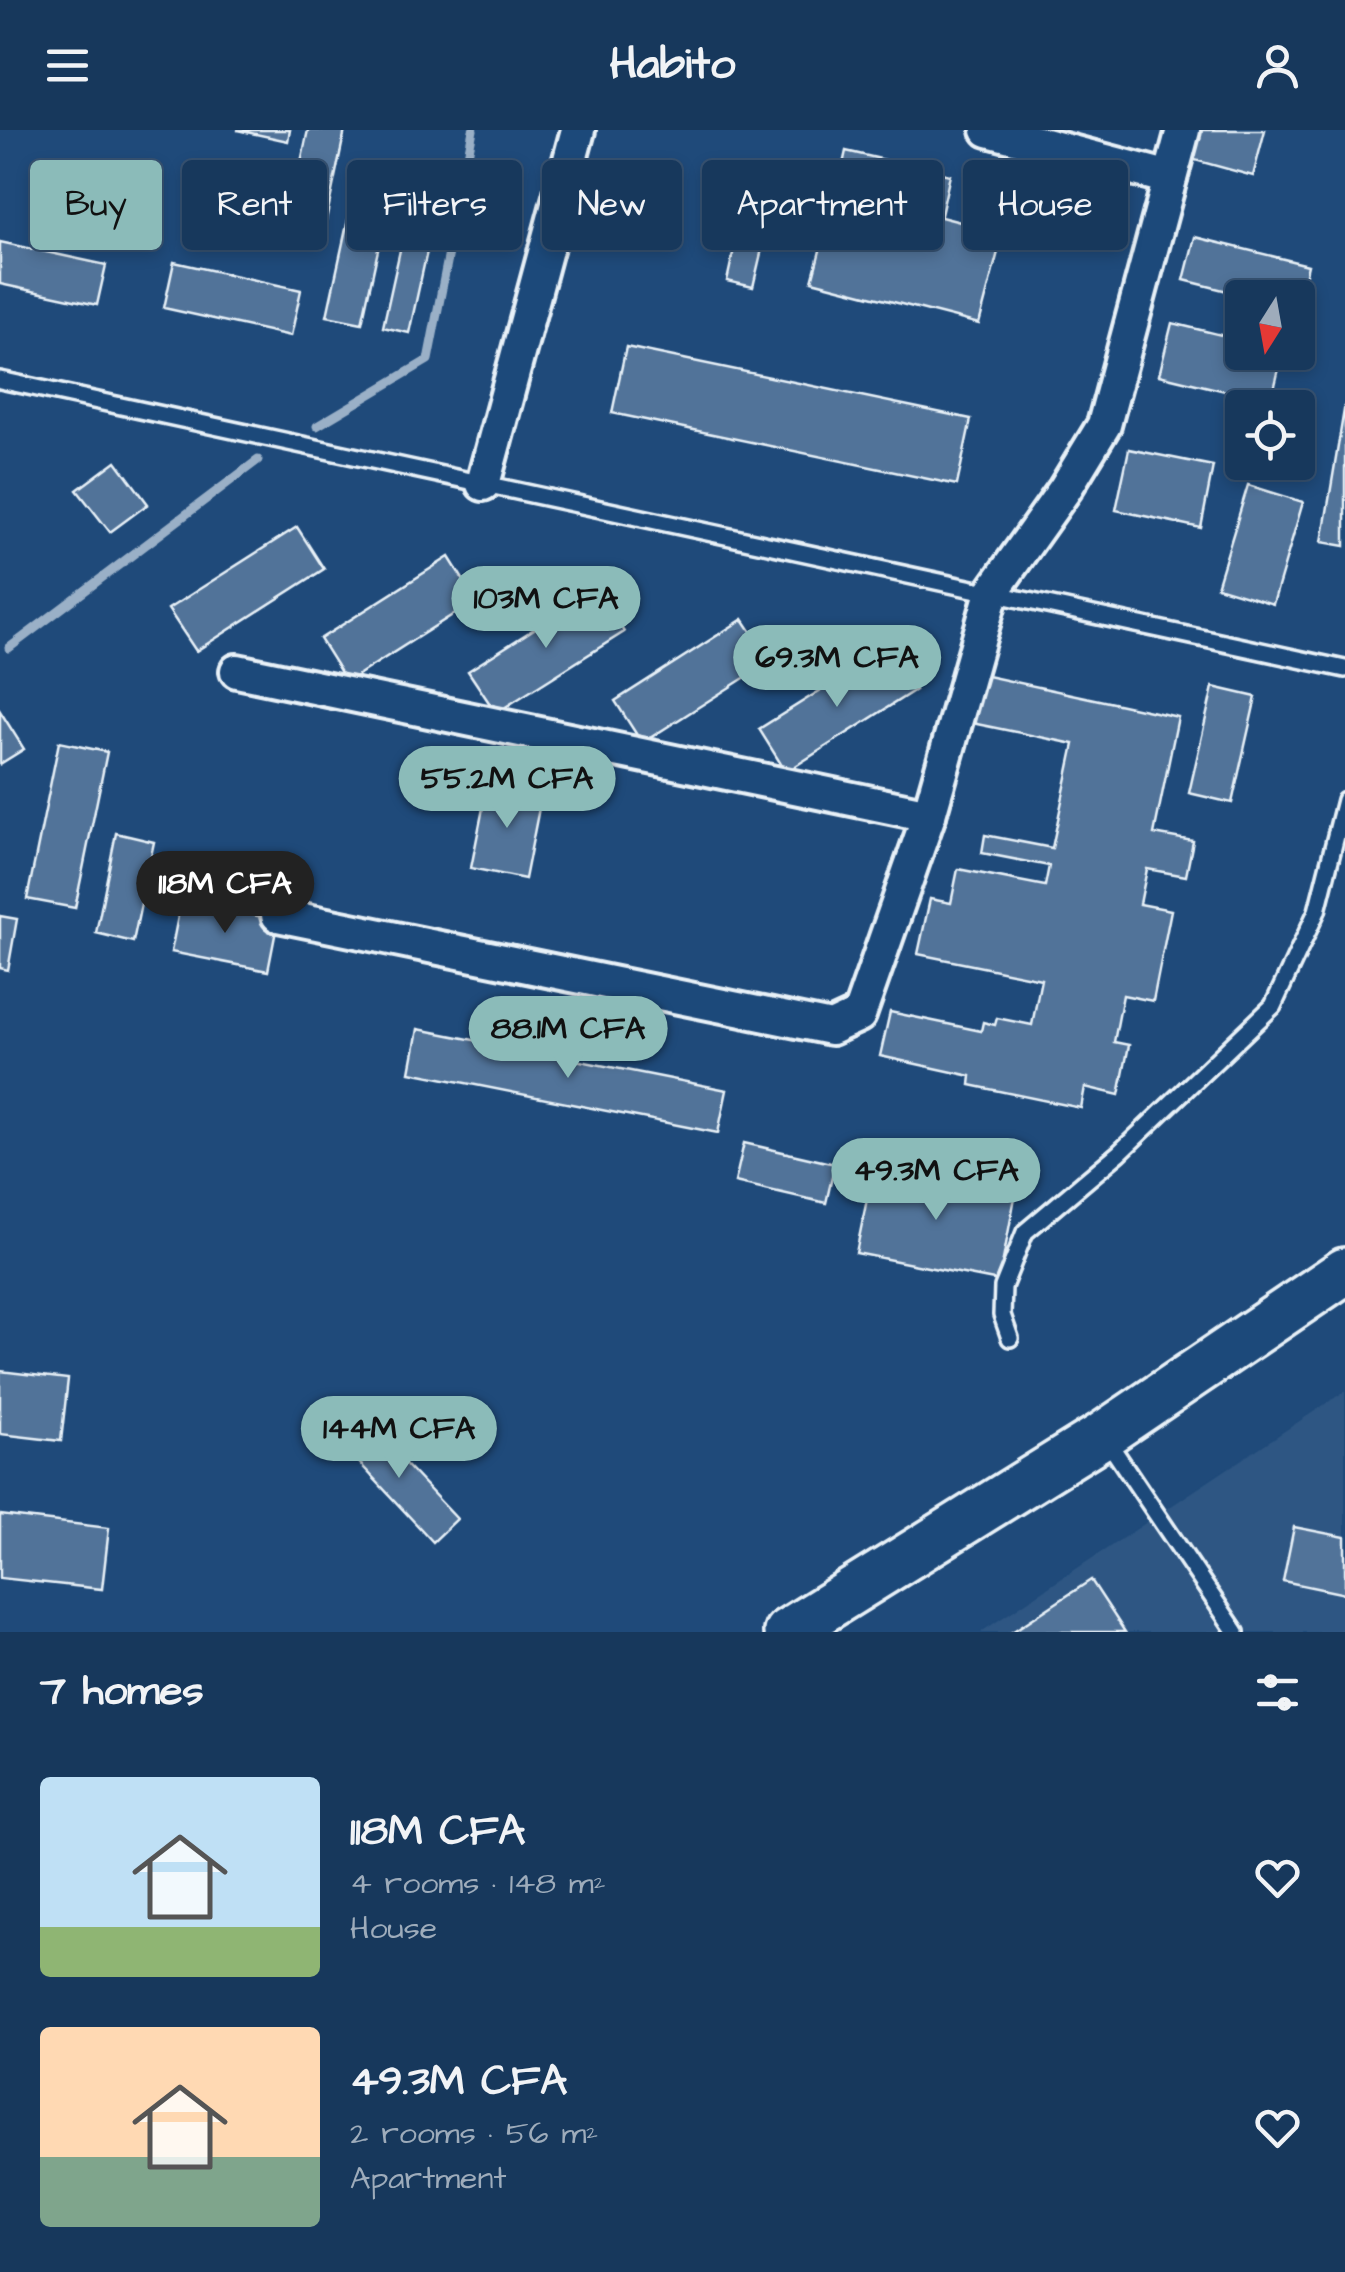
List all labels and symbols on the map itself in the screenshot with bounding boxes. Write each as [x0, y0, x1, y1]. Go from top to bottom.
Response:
north arrow [1225, 280, 1315, 370]
pin: 103M CFA [443, 566, 649, 651]
pin: 69.3M CFA [723, 625, 951, 710]
pin: 55.2M CFA [393, 746, 621, 831]
pin: 118M CFA [122, 851, 328, 936]
pin: 88.1M CFA [454, 996, 682, 1081]
pin: 49.3M CFA [822, 1138, 1050, 1223]
pin: 144M CFA [296, 1396, 502, 1481]

